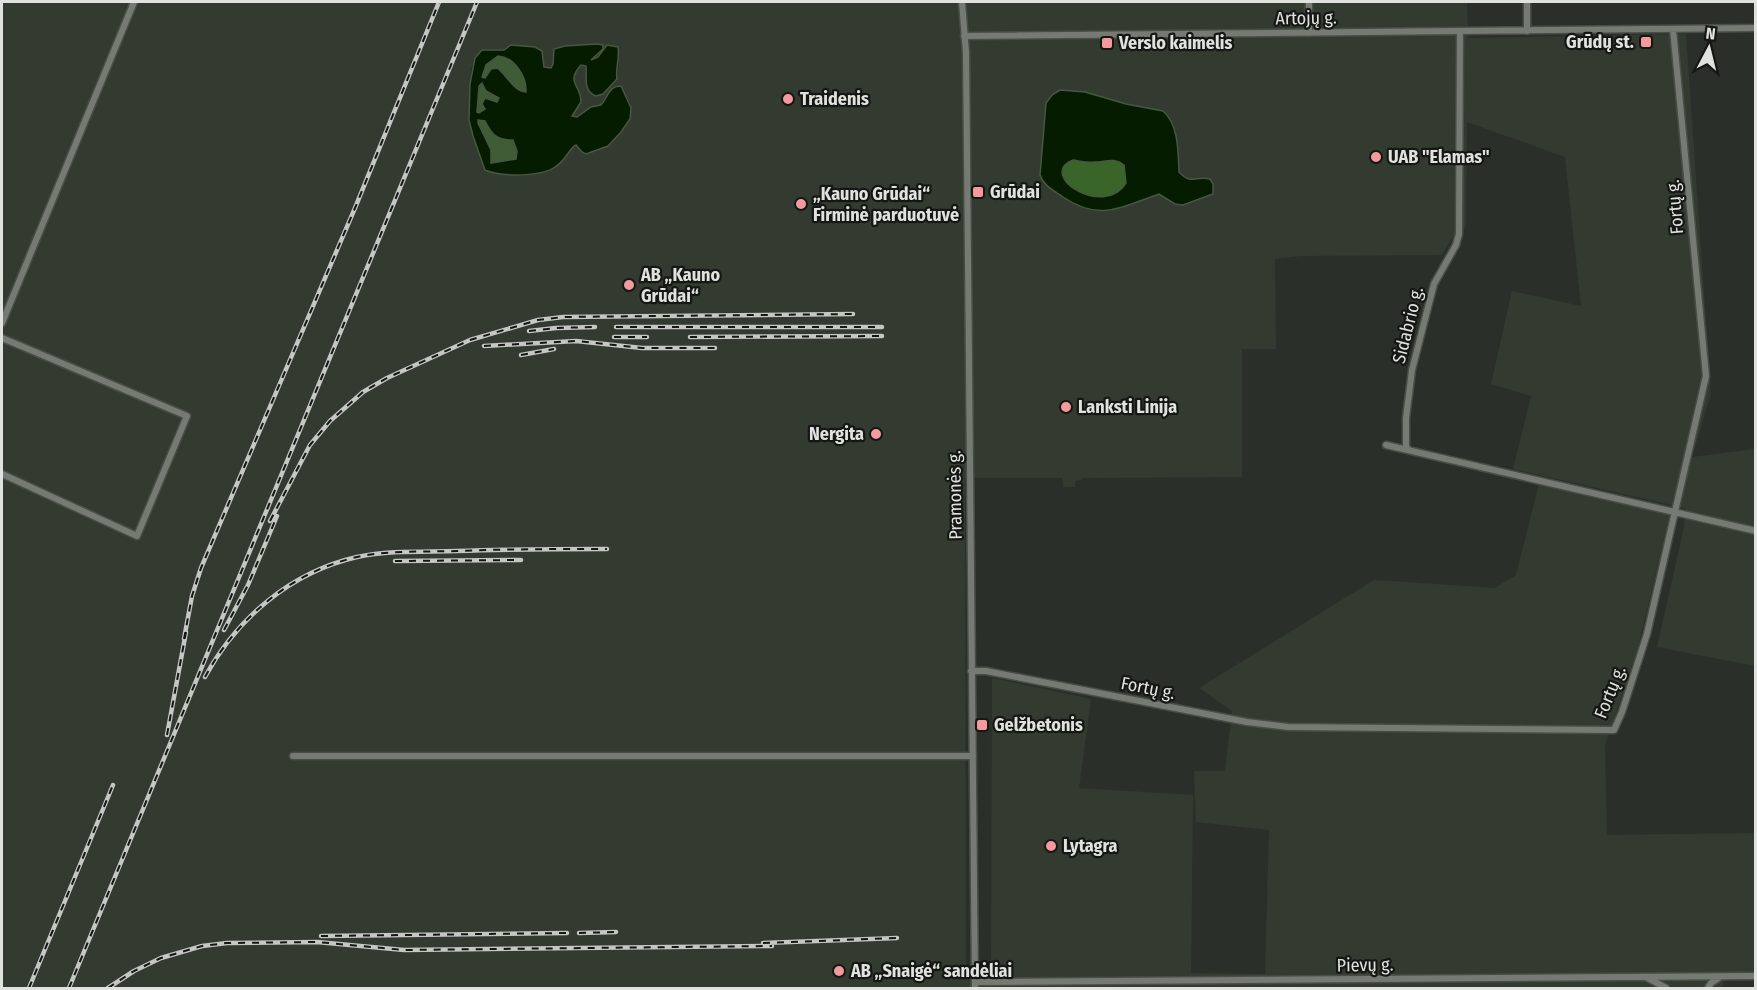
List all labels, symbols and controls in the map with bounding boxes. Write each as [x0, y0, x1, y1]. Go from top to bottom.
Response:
street label: Artojų g. [1275, 6, 1337, 30]
north arrow [1679, 18, 1739, 78]
text: N [1705, 24, 1717, 44]
place label: Grūdų st. [1566, 31, 1634, 53]
place label: Verslo kaimelis [1118, 32, 1233, 54]
marker: Grūdų st. [1639, 35, 1653, 49]
marker: Verslo kaimelis [1100, 36, 1114, 50]
place label: Traidenis [800, 88, 869, 110]
marker: Traidenis [781, 92, 795, 106]
place label: UAB "Elamas" [1388, 146, 1490, 168]
marker: UAB "Elamas" [1369, 150, 1383, 164]
street label: Fortų g. [1662, 179, 1688, 235]
place label: Grūdai [990, 181, 1040, 203]
place label: „Kauno Grūdai“ Firminė parduotuvė [813, 183, 959, 226]
marker: Grūdai [971, 185, 985, 199]
marker: „Kauno Grūdai“ Firminė parduotuvė [794, 197, 808, 211]
place label: AB „Kauno Grūdai“ [640, 264, 720, 307]
marker: AB „Kauno Grūdai“ [622, 278, 636, 292]
street label: Sidabrio g. [1388, 284, 1428, 366]
place label: Lanksti Linija [1078, 396, 1177, 418]
marker: Lanksti Linija [1059, 400, 1073, 414]
place label: Nergita [809, 423, 864, 445]
marker: Nergita [869, 427, 883, 441]
street label: Pramonės g. [943, 450, 967, 540]
street label: Fortų g. [1590, 662, 1631, 722]
street label: Fortų g. [1119, 672, 1177, 704]
place label: Gelžbetonis [994, 714, 1083, 736]
marker: Gelžbetonis [975, 718, 989, 732]
place label: Lytagra [1063, 835, 1118, 857]
marker: Lytagra [1044, 839, 1058, 853]
street label: Pievų g. [1336, 954, 1394, 976]
place label: AB „Snaigė“ sandėliai [850, 960, 1012, 982]
marker: AB „Snaigė“ sandėliai [832, 964, 846, 978]

